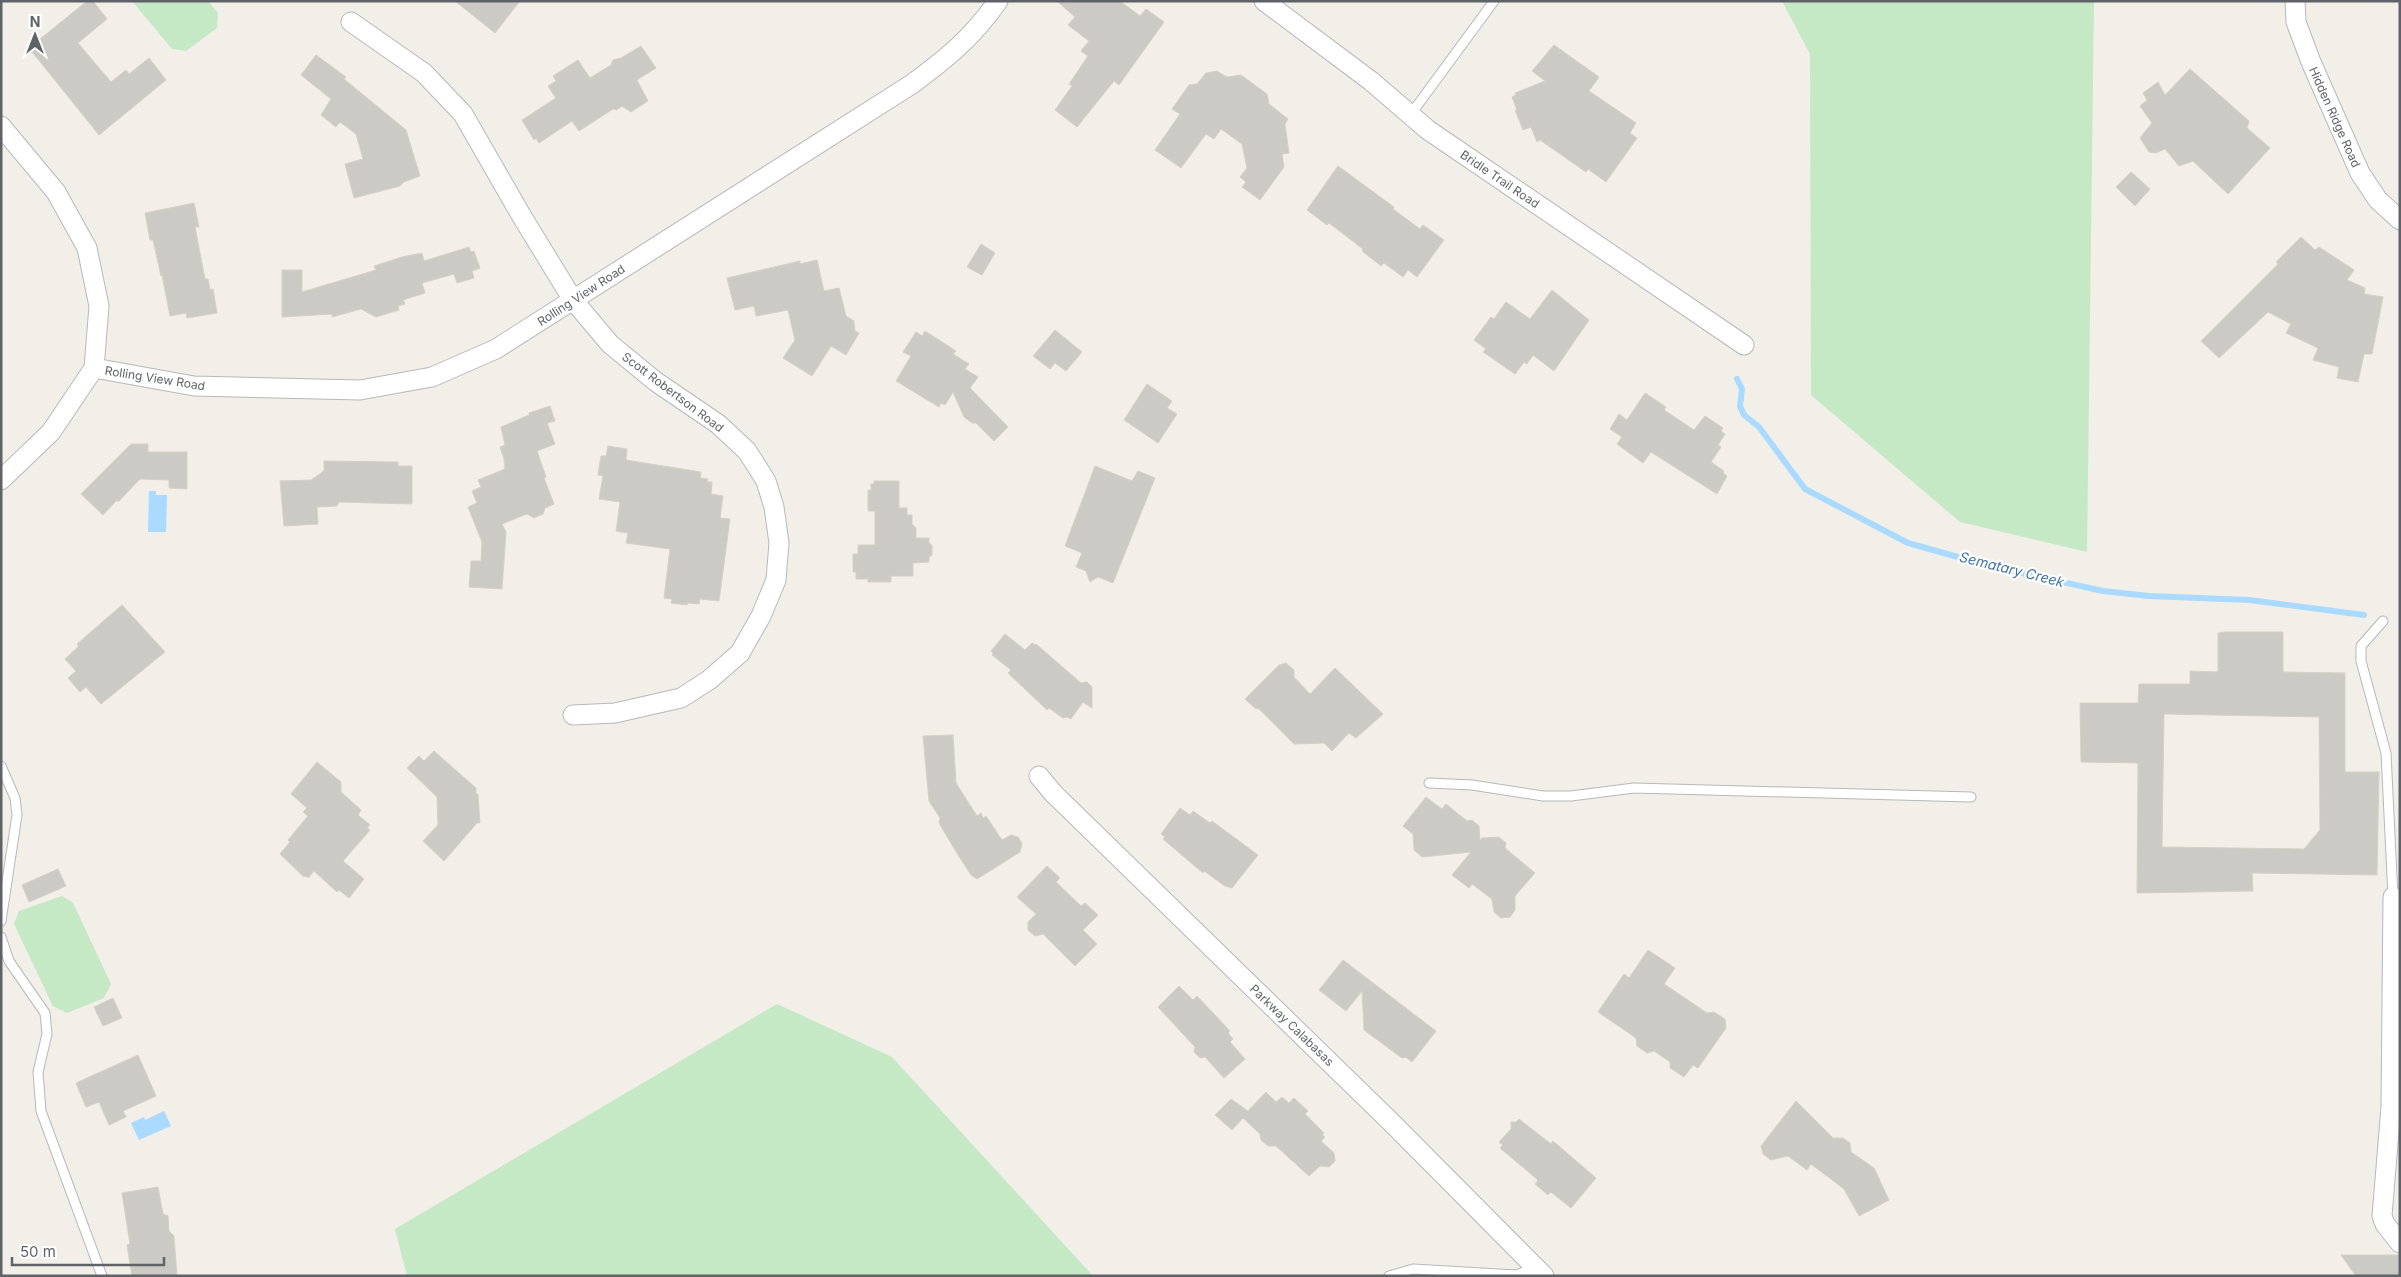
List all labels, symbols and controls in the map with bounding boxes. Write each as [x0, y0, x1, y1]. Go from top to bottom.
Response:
north arrow [10, 10, 60, 60]
text: N [30, 13, 40, 30]
street label: Hidden Ridge Road [2306, 64, 2364, 170]
street label: Bridle Trail Road [1457, 147, 1543, 211]
street label: Rolling View Road [534, 261, 628, 329]
street label: Scott Robertson Road [619, 349, 727, 435]
street label: Rolling View Road [104, 363, 206, 393]
water label: Sematary Creek [1958, 548, 2066, 590]
street label: Parkway Calabasas [1247, 981, 1337, 1069]
scale bar [12, 1234, 165, 1266]
text: 50 m [20, 1242, 56, 1261]

